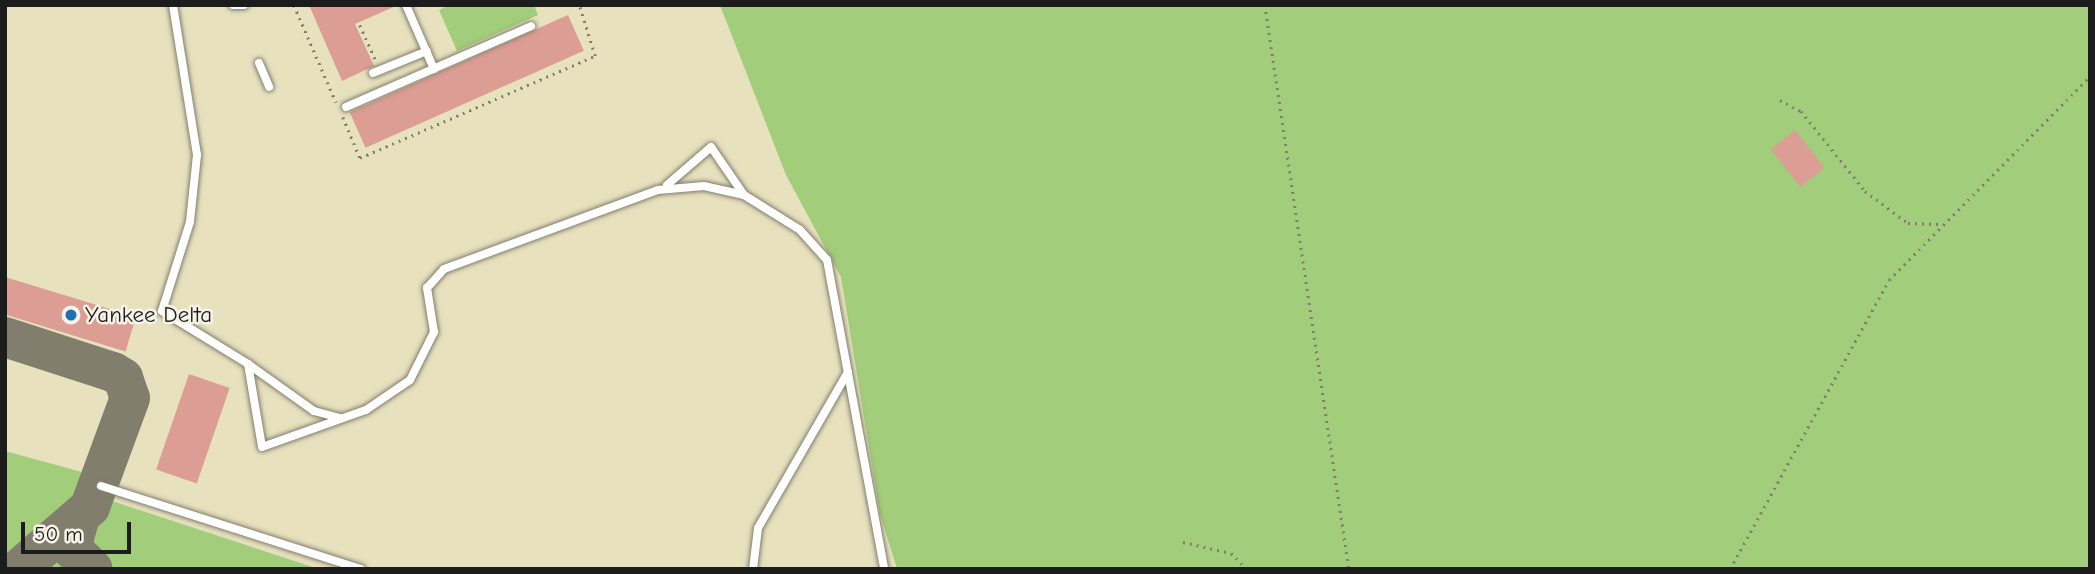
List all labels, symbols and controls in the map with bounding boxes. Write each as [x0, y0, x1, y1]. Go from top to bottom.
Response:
place label: Yankee Delta [85, 301, 212, 329]
marker: Yankee Delta [63, 307, 79, 323]
scale bar [24, 508, 135, 552]
text: 50 m [34, 522, 83, 546]

